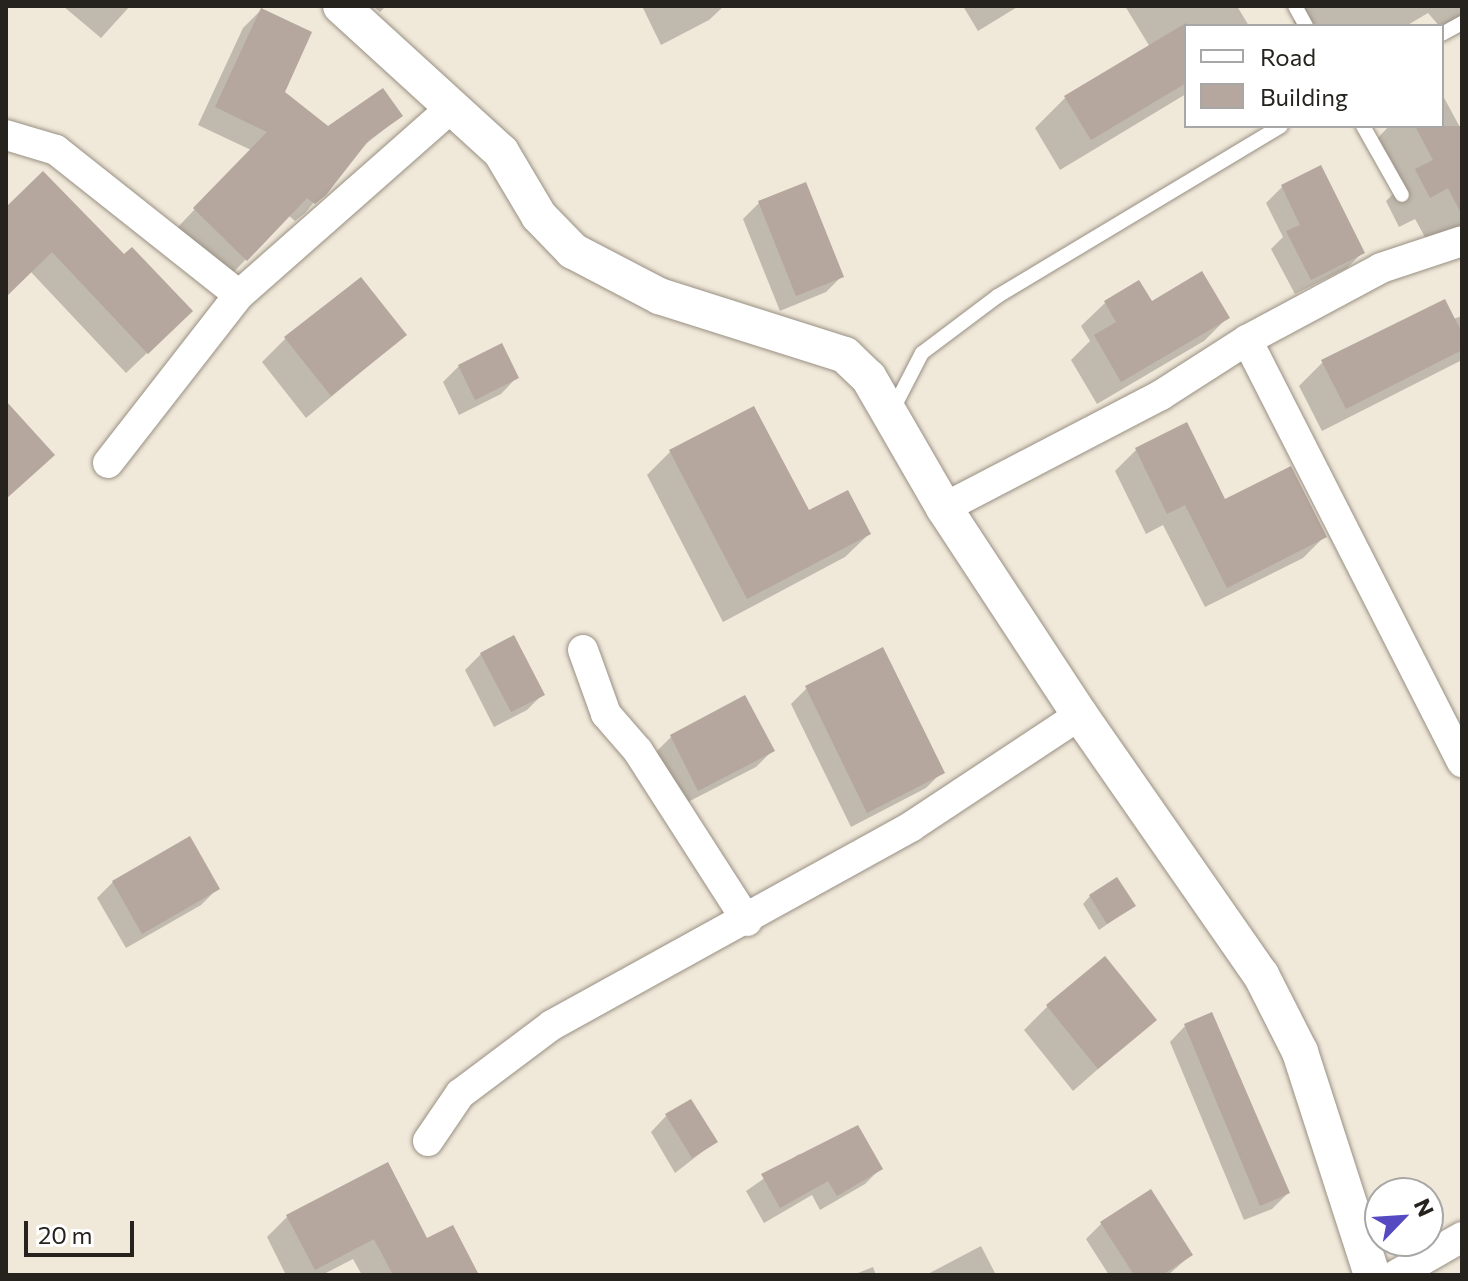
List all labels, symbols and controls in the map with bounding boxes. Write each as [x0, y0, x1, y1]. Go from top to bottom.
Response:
legend [1184, 24, 1444, 128]
text: Road [1260, 42, 1316, 71]
text: Building [1260, 82, 1348, 111]
north arrow [1364, 1177, 1444, 1257]
text: N [1409, 1194, 1440, 1221]
scale bar [28, 1205, 138, 1255]
text: 20 m [38, 1220, 92, 1249]

